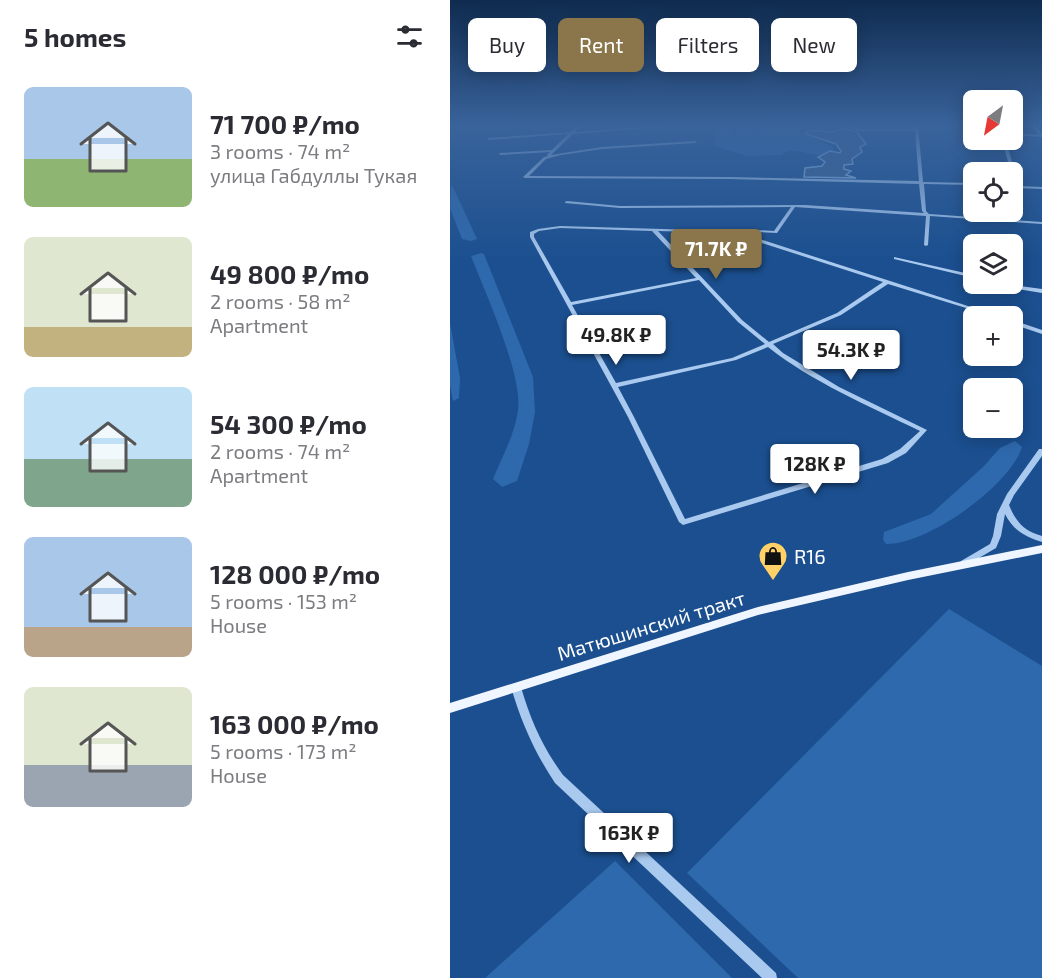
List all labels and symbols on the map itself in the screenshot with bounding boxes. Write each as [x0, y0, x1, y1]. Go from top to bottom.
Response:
north arrow [963, 90, 1023, 150]
pin: 71.7K ₽ [661, 229, 771, 280]
pin: 49.8K ₽ [561, 315, 671, 366]
pin: 54.3K ₽ [796, 330, 906, 381]
pin: 128K ₽ [766, 444, 864, 495]
shop icon: R16 [757, 540, 789, 582]
place label: R16 [794, 544, 826, 568]
street label: Матюшинский тракт [554, 585, 748, 665]
pin: 163K ₽ [580, 813, 678, 864]

